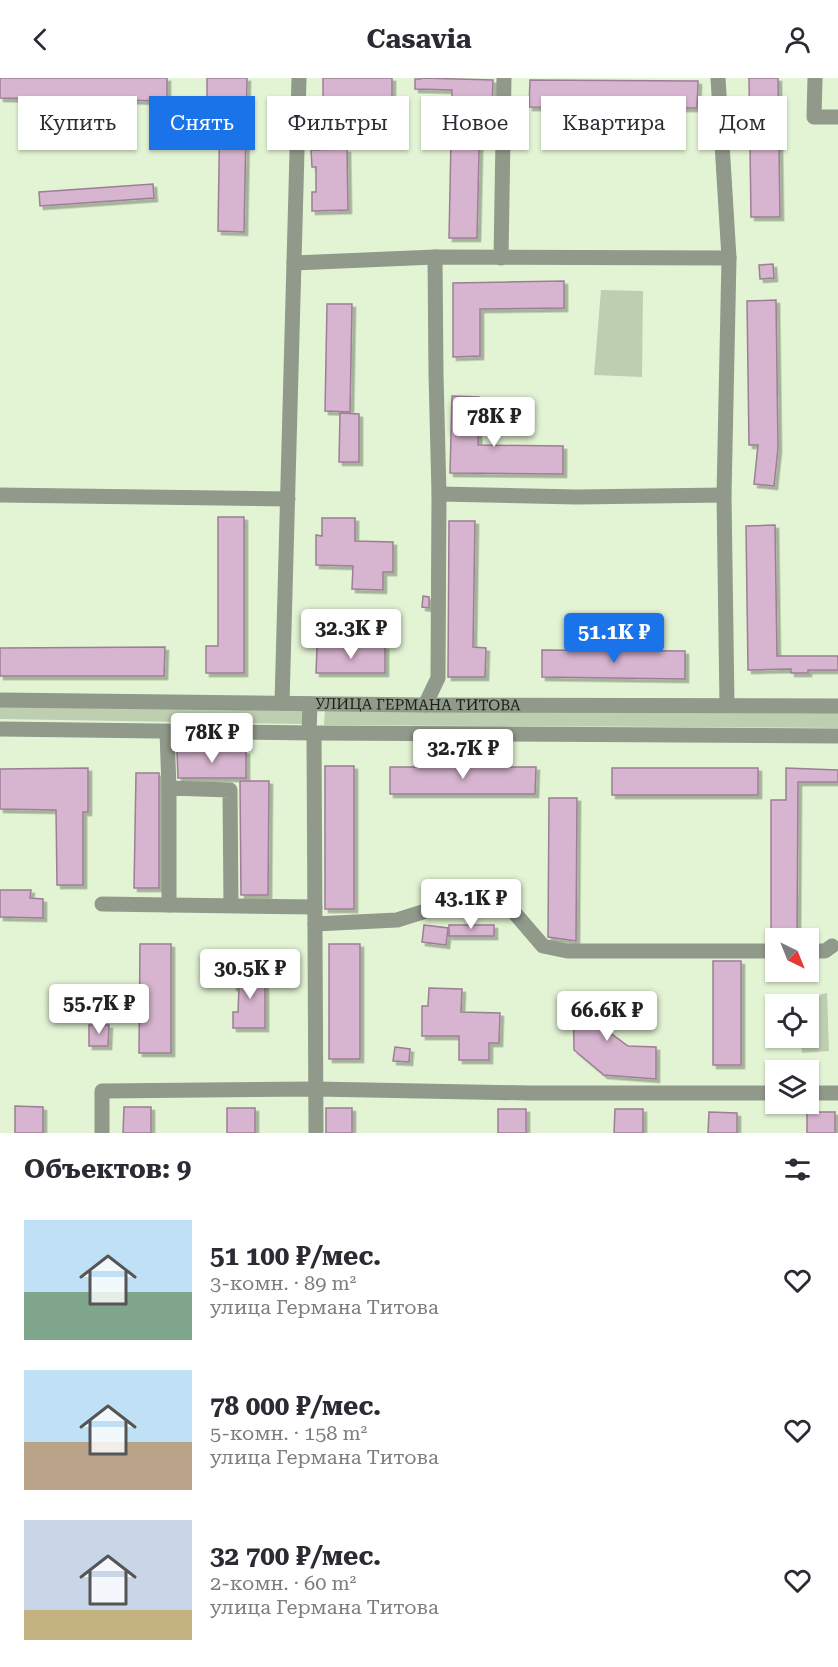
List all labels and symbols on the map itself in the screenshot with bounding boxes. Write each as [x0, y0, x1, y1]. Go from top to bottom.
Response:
pin: 78K ₽ [452, 397, 536, 448]
pin: 32.3K ₽ [296, 609, 406, 660]
pin: 51.1K ₽ [559, 613, 669, 664]
street label: УЛИЦА ГЕРМАНА ТИТОВА [315, 695, 521, 714]
pin: 78K ₽ [170, 713, 254, 764]
pin: 32.7K ₽ [408, 729, 518, 780]
pin: 43.1K ₽ [416, 879, 526, 930]
north arrow [765, 928, 819, 982]
pin: 30.5K ₽ [195, 949, 305, 1000]
pin: 55.7K ₽ [44, 984, 154, 1035]
pin: 66.6K ₽ [552, 991, 662, 1042]

